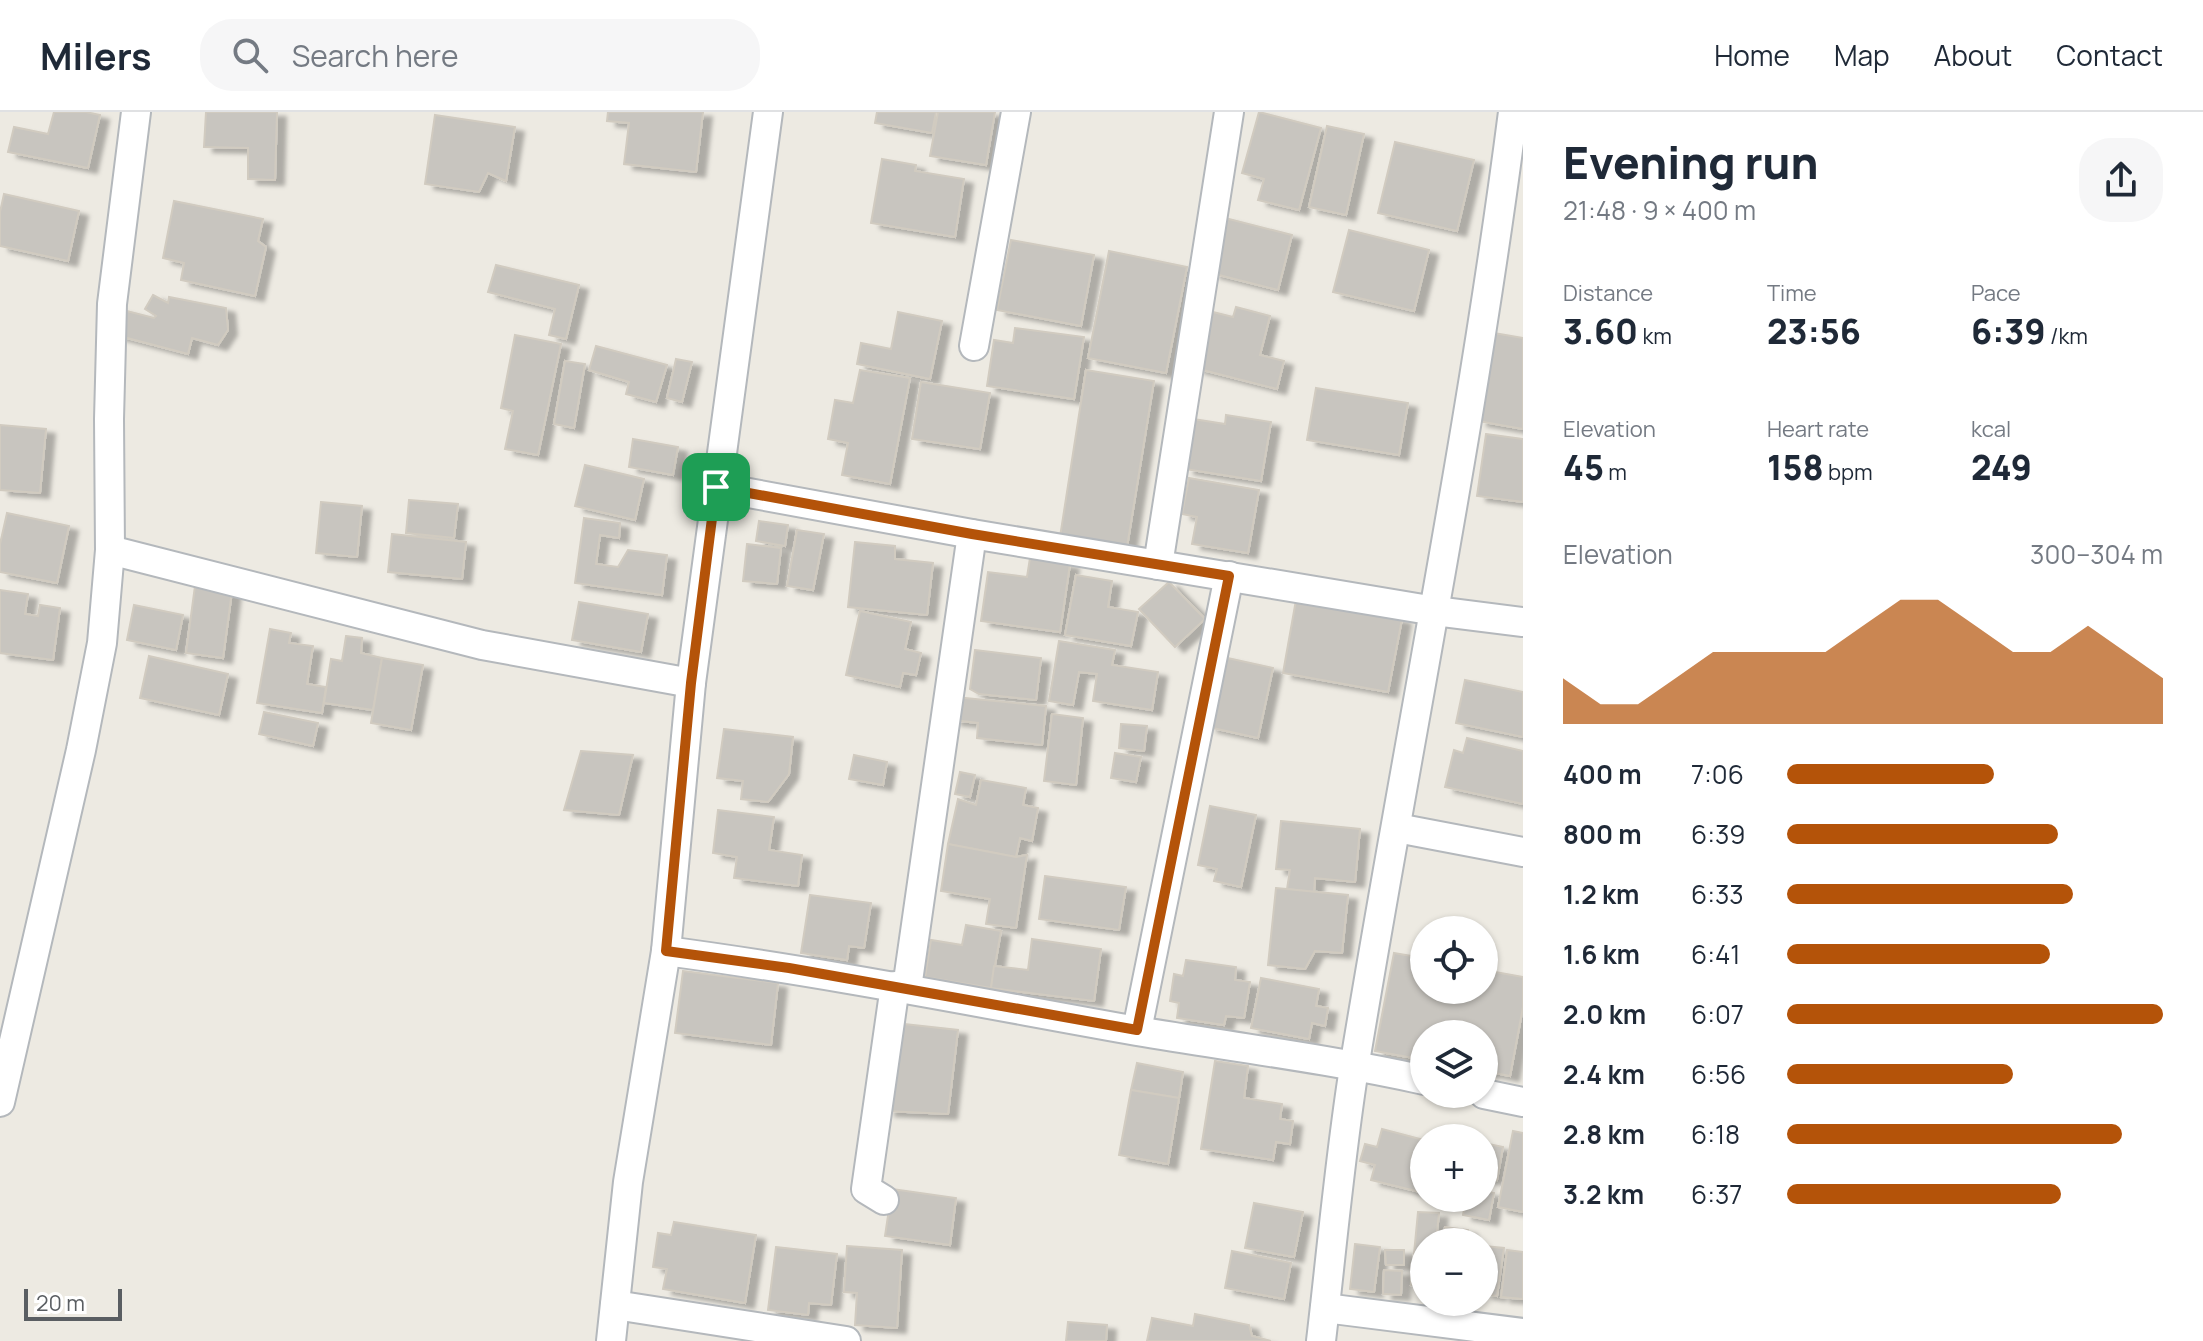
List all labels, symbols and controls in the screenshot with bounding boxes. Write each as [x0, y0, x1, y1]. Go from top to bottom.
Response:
search box [200, 19, 760, 91]
text: Milers [40, 29, 152, 81]
icon: search [228, 33, 272, 77]
text: Search here [292, 35, 458, 76]
text: Home [1714, 36, 1790, 74]
text: Map [1834, 36, 1890, 74]
text: About [1934, 36, 2012, 74]
text: Contact [2056, 36, 2163, 74]
text: Evening run [1563, 132, 1819, 192]
button: share [2079, 138, 2163, 222]
text: 21:48 · 9 × 400 m [1563, 192, 1756, 228]
text: Distance [1563, 278, 1653, 308]
text: Time [1767, 278, 1817, 308]
text: Pace [1971, 278, 2021, 308]
text: 3.60 [1563, 308, 1638, 354]
text: 23:56 [1767, 308, 1861, 354]
text: 6:39 [1971, 308, 2046, 354]
text: km [1638, 321, 1672, 351]
text: /km [2046, 321, 2088, 351]
text: Elevation [1563, 414, 1656, 444]
text: Heart rate [1767, 414, 1869, 444]
text: kcal [1971, 414, 2011, 444]
text: 45 [1563, 444, 1604, 490]
text: 158 [1767, 444, 1824, 490]
text: 249 [1971, 444, 2032, 490]
pin [682, 453, 750, 521]
text: m [1604, 457, 1627, 487]
text: bpm [1824, 457, 1873, 487]
icon: arrive [694, 465, 738, 509]
text: Elevation [1563, 536, 1673, 572]
text: 300–304 m [2030, 536, 2163, 572]
text: 400 m [1563, 756, 1642, 792]
text: 7:06 [1691, 756, 1744, 792]
text: 800 m [1563, 816, 1642, 852]
text: 6:39 [1691, 816, 1745, 852]
text: 1.2 km [1563, 876, 1639, 912]
text: 6:33 [1691, 876, 1744, 912]
map controls [1410, 916, 1498, 1316]
button: locate [1410, 916, 1498, 1004]
text: 1.6 km [1563, 936, 1640, 972]
text: 6:41 [1691, 936, 1740, 972]
text: 2.0 km [1563, 996, 1646, 1032]
text: 6:07 [1691, 996, 1744, 1032]
button: layers [1410, 1020, 1498, 1108]
text: 2.4 km [1563, 1056, 1645, 1092]
text: 6:56 [1691, 1056, 1746, 1092]
text: 2.8 km [1563, 1116, 1645, 1152]
text: 6:18 [1691, 1116, 1740, 1152]
button: + [1410, 1124, 1498, 1212]
text: 3.2 km [1563, 1176, 1644, 1212]
text: 6:37 [1691, 1176, 1742, 1212]
button: − [1410, 1228, 1498, 1316]
scale bar [24, 1285, 122, 1321]
text: 20 m [36, 1288, 85, 1318]

